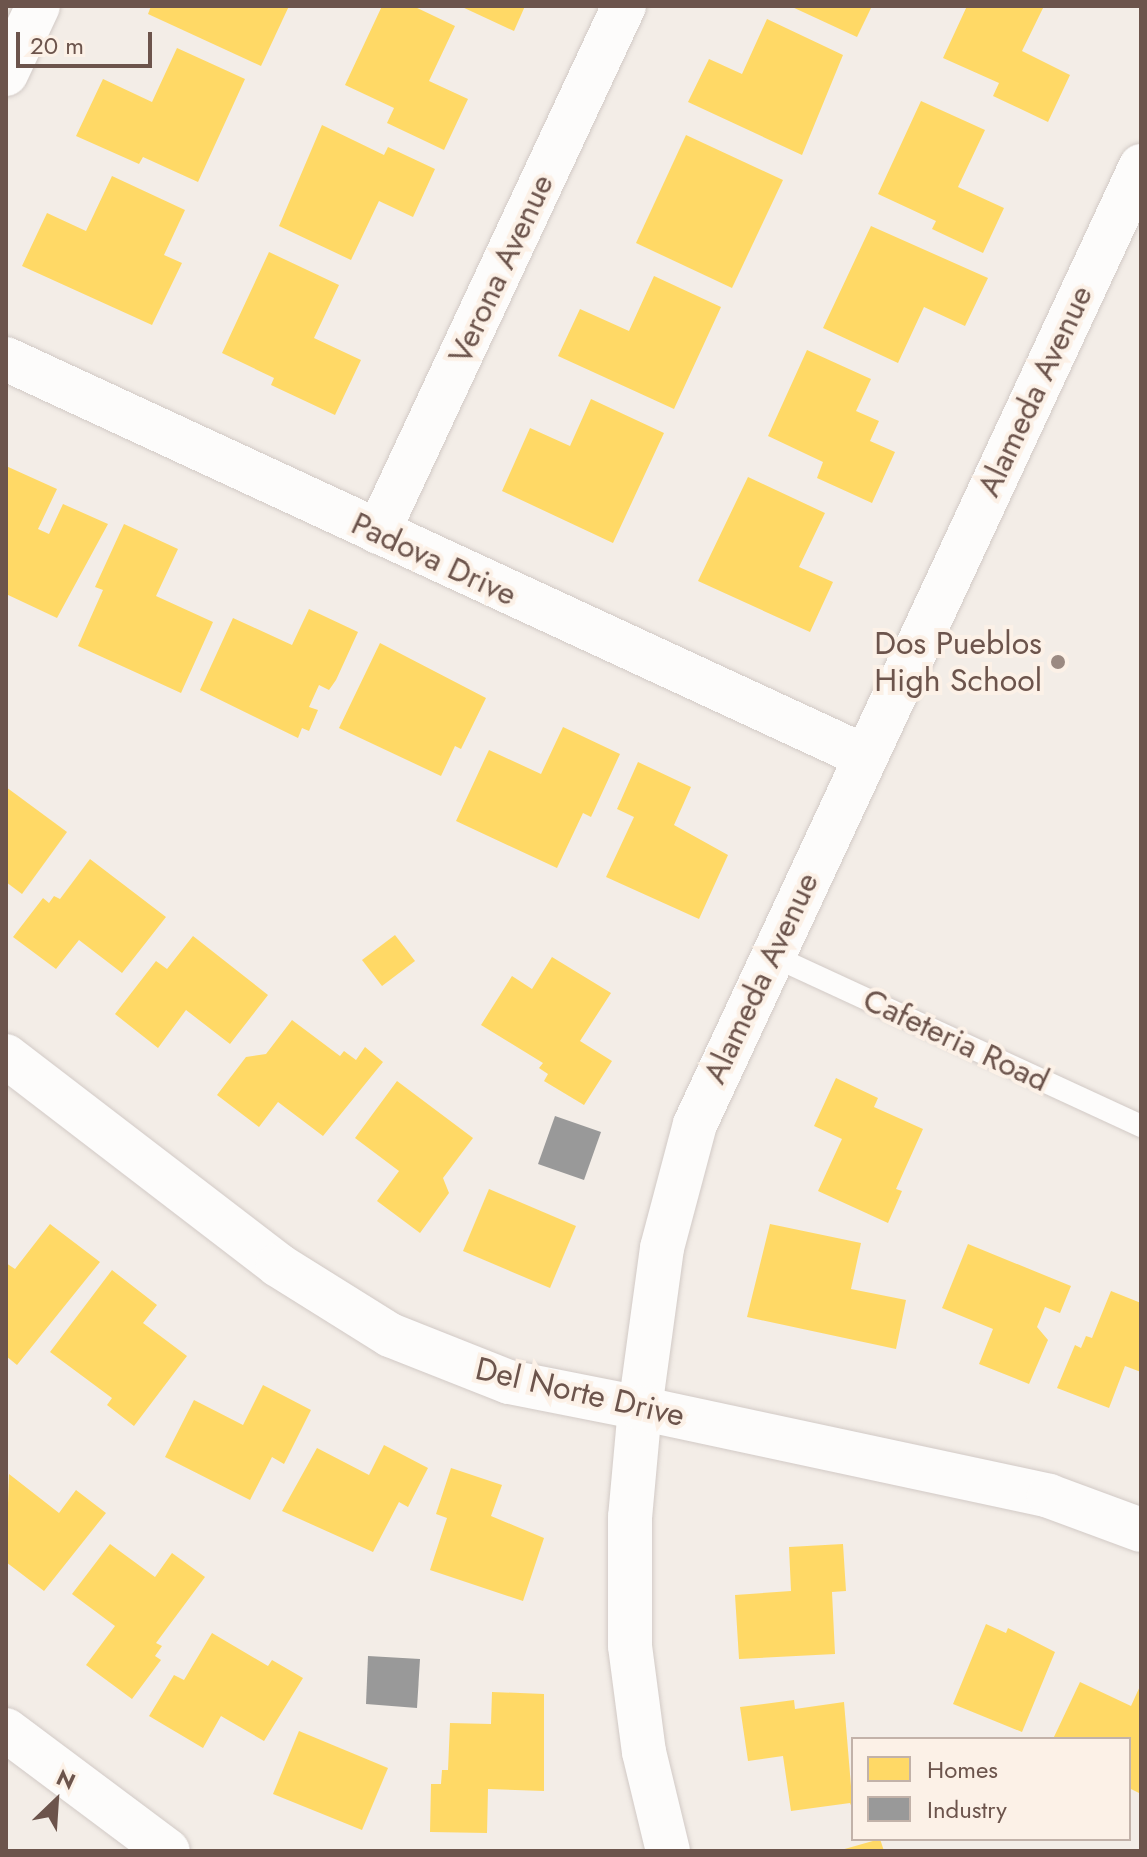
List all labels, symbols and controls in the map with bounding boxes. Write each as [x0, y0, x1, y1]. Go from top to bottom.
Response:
scale bar [20, 16, 156, 66]
text: 20 m [30, 28, 84, 63]
street label: Verona Avenue [440, 168, 562, 370]
street label: Alameda Avenue [969, 279, 1101, 503]
street label: Padova Drive [345, 504, 523, 614]
place label: Dos Pueblos High School [874, 625, 1042, 700]
marker: Dos Pueblos High School [1049, 653, 1067, 671]
street label: Alameda Avenue [695, 866, 827, 1090]
street label: Cafeteria Road [857, 980, 1055, 1100]
street label: Del Norte Drive [472, 1349, 688, 1435]
legend [851, 1737, 1131, 1841]
text: Homes [927, 1752, 998, 1787]
north arrow [16, 1761, 96, 1841]
text: N [51, 1761, 81, 1797]
text: Industry [927, 1792, 1007, 1827]

